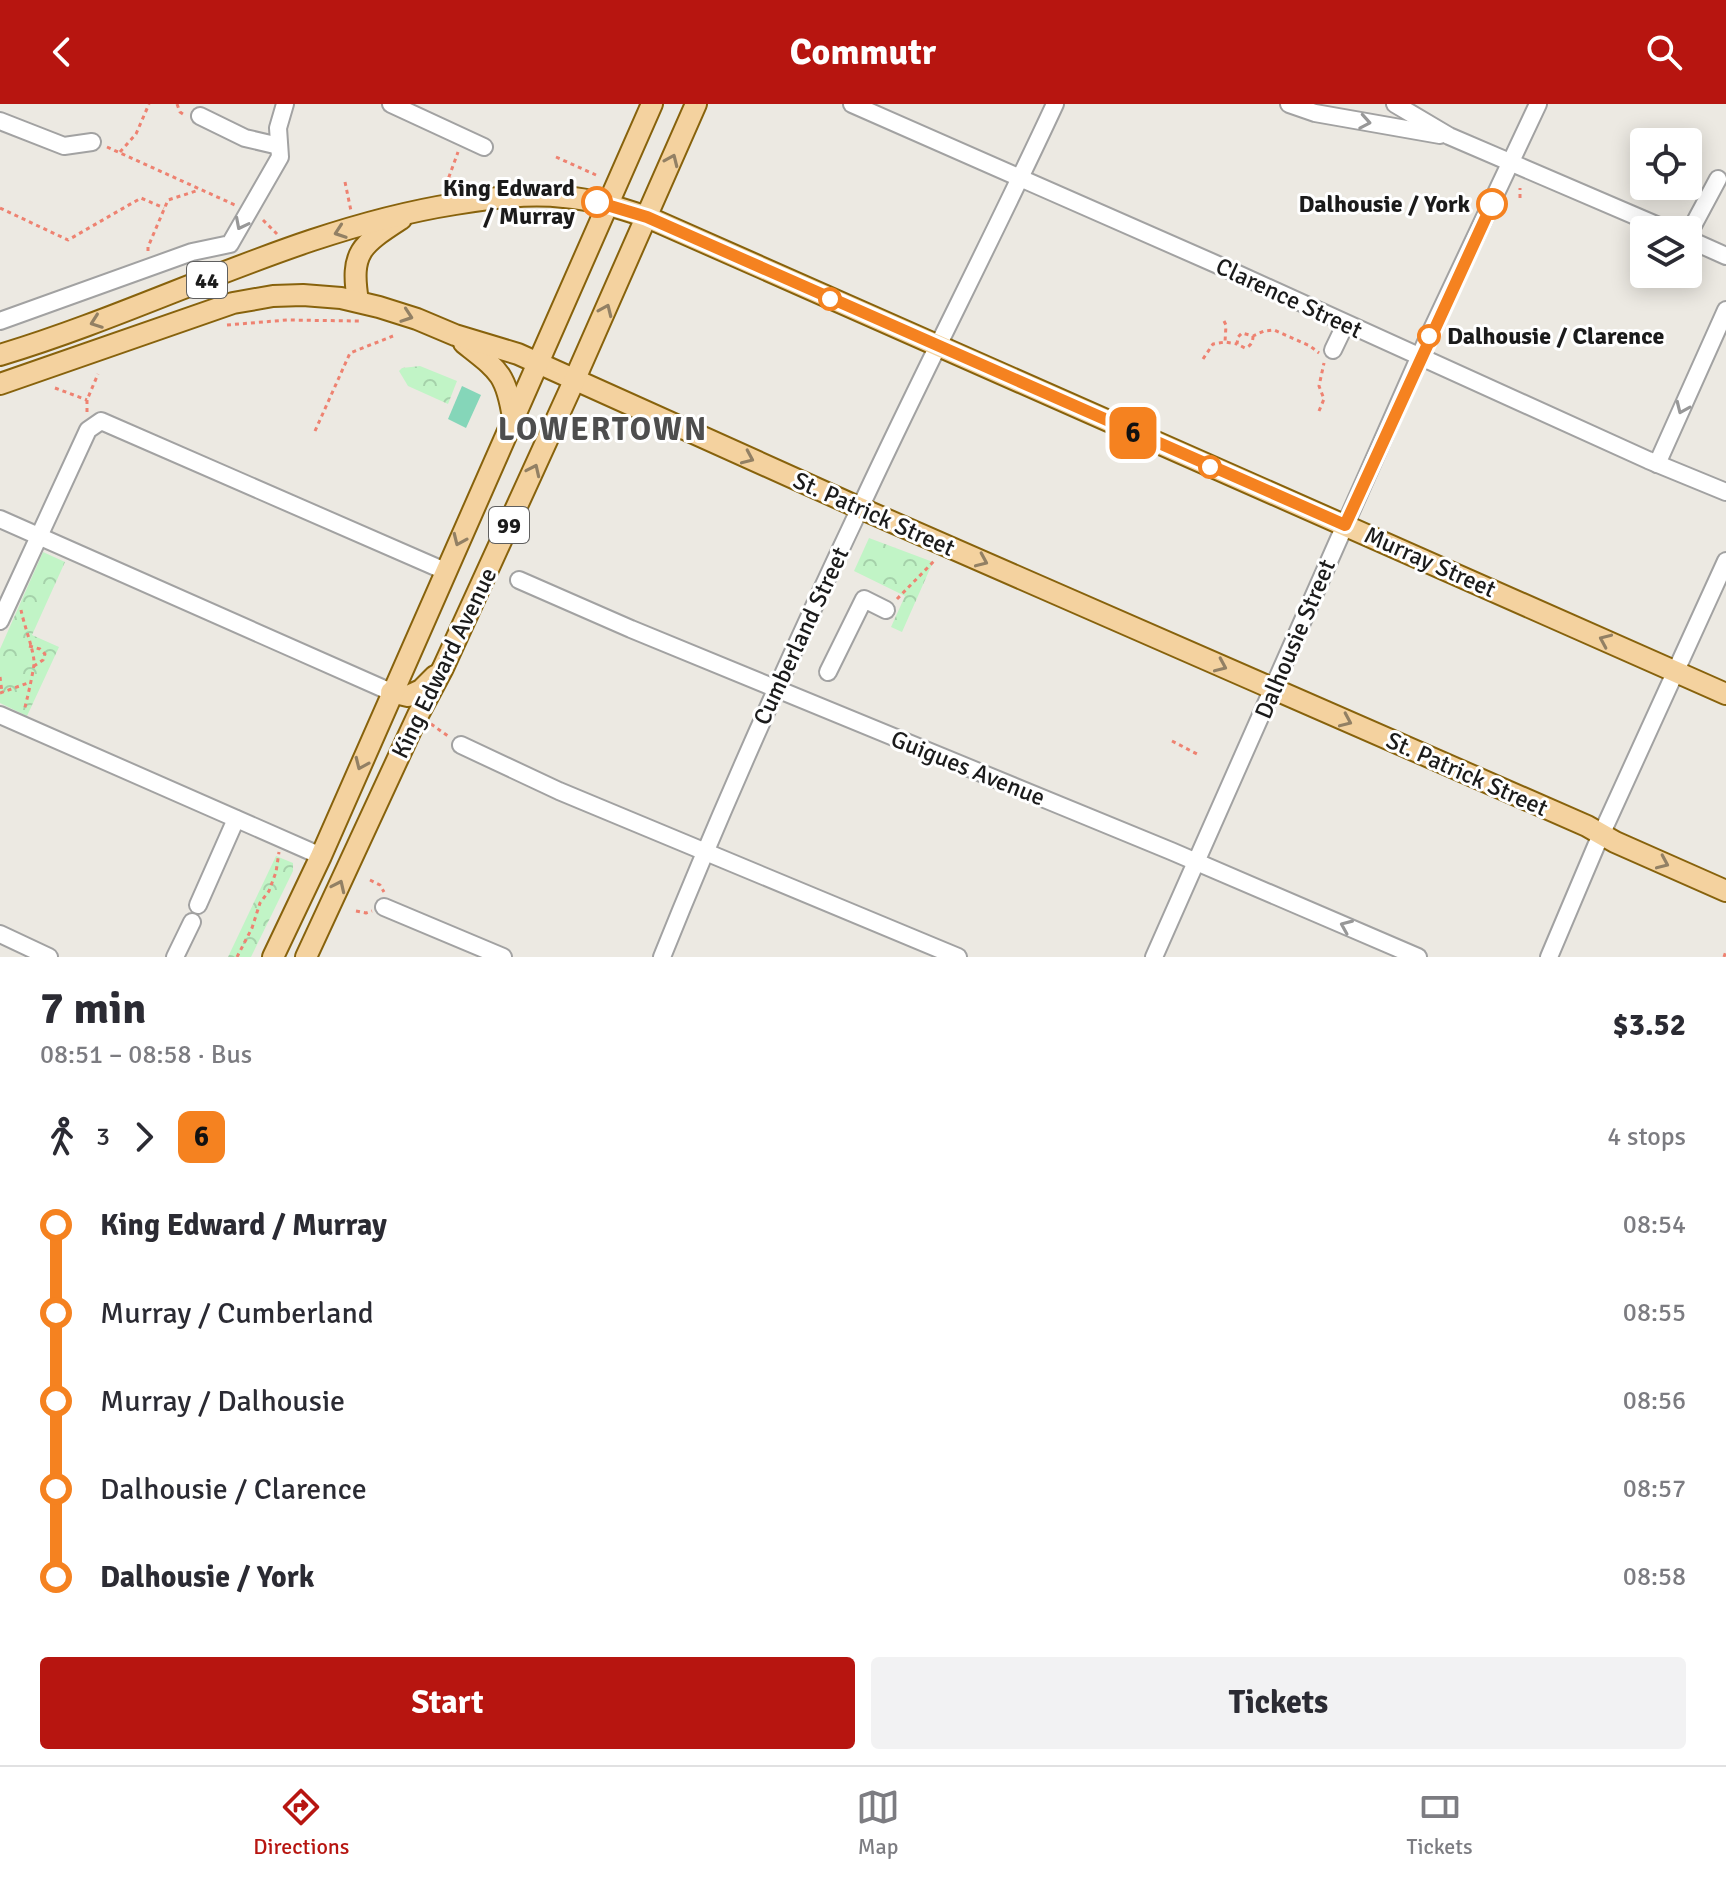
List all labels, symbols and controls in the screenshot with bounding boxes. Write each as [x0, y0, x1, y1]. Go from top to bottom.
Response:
icon: back [40, 30, 84, 74]
text: Commutr [790, 30, 936, 75]
icon: search [1642, 30, 1686, 74]
one-way arrow [1358, 112, 1372, 129]
map controls [1630, 128, 1702, 288]
button: locate [1630, 128, 1702, 200]
one-way arrow [662, 154, 678, 169]
place label: King Edward / Murray [443, 173, 575, 231]
marker: King Edward / Murray [582, 187, 612, 217]
place label: Dalhousie / York [1299, 189, 1470, 219]
marker: Dalhousie / York [1477, 189, 1507, 219]
one-way arrow [235, 215, 251, 230]
button: layers [1630, 216, 1702, 288]
one-way arrow [333, 222, 347, 238]
street label: Clarence Street [1211, 251, 1367, 345]
road number: 44 [187, 262, 227, 298]
unlabelled marker [819, 288, 841, 310]
one-way arrow [596, 303, 612, 318]
one-way arrow [399, 306, 413, 322]
one-way arrow [90, 312, 104, 329]
place label: Dalhousie / Clarence [1447, 321, 1664, 351]
marker: Dalhousie / Clarence [1418, 325, 1440, 347]
one-way arrow [1676, 400, 1692, 414]
line badge: 6 [1107, 407, 1159, 459]
district label: LOWERTOWN [498, 410, 708, 449]
text: 6 [1125, 416, 1141, 450]
one-way arrow [740, 449, 754, 465]
unlabelled marker [1199, 456, 1221, 478]
one-way arrow [524, 464, 540, 478]
street label: St. Patrick Street [789, 465, 959, 563]
road number: 99 [489, 507, 529, 543]
street label: Murray Street [1360, 520, 1500, 604]
one-way arrow [453, 532, 469, 546]
street label: Cumberland Street [747, 542, 855, 730]
one-way arrow [974, 552, 989, 568]
street label: Dalhousie Street [1248, 555, 1342, 723]
street label: King Edward Avenue [385, 563, 503, 763]
one-way arrow [1599, 634, 1613, 650]
one-way arrow [1212, 656, 1227, 672]
one-way arrow [1338, 711, 1352, 727]
street label: Guigues Avenue [887, 723, 1049, 813]
street label: St. Patrick Street [1382, 725, 1552, 823]
one-way arrow [355, 756, 371, 770]
one-way arrow [1655, 854, 1670, 870]
one-way arrow [329, 880, 345, 894]
one-way arrow [1340, 920, 1354, 936]
text: 7 min [40, 982, 146, 1036]
text: $3.52 [1613, 1007, 1686, 1044]
text: 08:51 – 08:58 · Bus [40, 1039, 252, 1071]
icon: walk [40, 1115, 84, 1159]
icon: forward [122, 1115, 166, 1159]
text: 6 [194, 1120, 209, 1154]
text: 3 [96, 1121, 110, 1153]
text: 4 stops [1607, 1121, 1686, 1153]
text: King Edward / Murray [100, 1207, 387, 1244]
text: 08:54 [1623, 1209, 1686, 1241]
text: Murray / Cumberland [100, 1295, 374, 1332]
text: 08:55 [1623, 1297, 1686, 1329]
text: Murray / Dalhousie [100, 1383, 345, 1420]
text: 08:56 [1623, 1385, 1686, 1417]
text: Dalhousie / Clarence [100, 1471, 367, 1508]
text: 08:57 [1623, 1473, 1686, 1505]
text: Dalhousie / York [100, 1559, 314, 1596]
text: 08:58 [1623, 1561, 1686, 1593]
button: Start [40, 1657, 855, 1749]
button: Tickets [871, 1657, 1686, 1749]
tab: Directions [253, 1785, 349, 1860]
tab: Map [856, 1785, 900, 1860]
tab: Tickets [1407, 1785, 1473, 1860]

